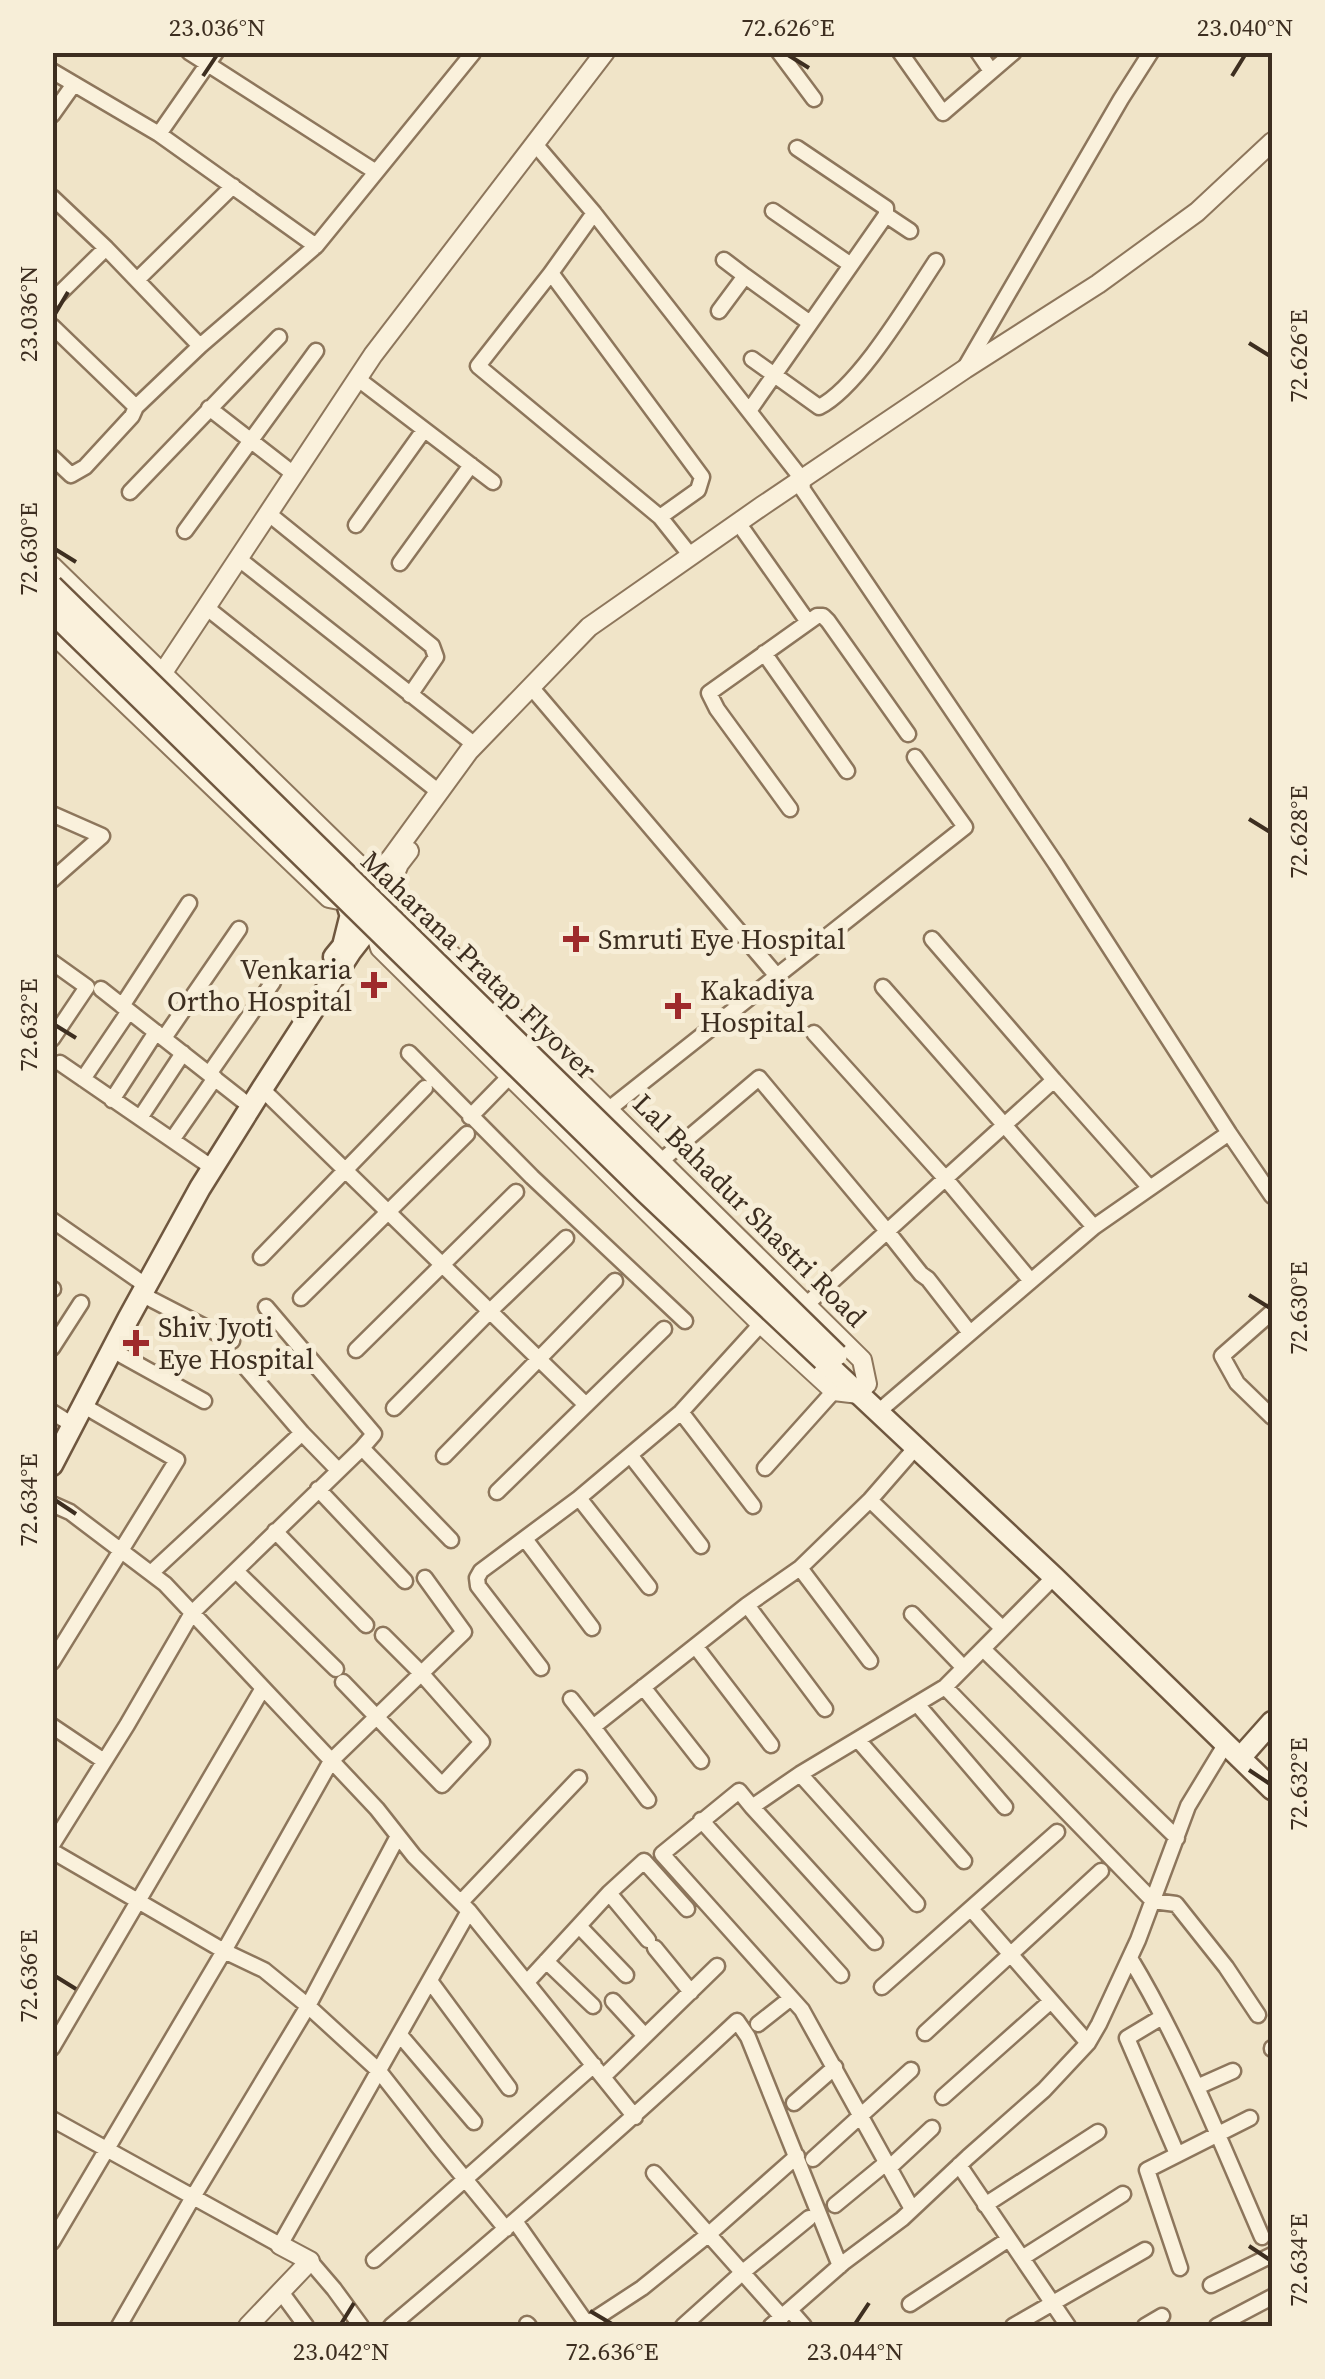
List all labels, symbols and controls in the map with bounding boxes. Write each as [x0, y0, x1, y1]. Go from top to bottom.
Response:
text: 23.036°N [169, 10, 265, 44]
text: 72.626°E [741, 10, 835, 44]
text: 23.040°N [1197, 10, 1293, 44]
text: 23.036°N [11, 266, 45, 362]
text: 72.626°E [1281, 309, 1315, 403]
text: 72.630°E [11, 502, 45, 596]
text: 72.628°E [1281, 785, 1315, 879]
street label: Maharana Pratap Flyover [353, 842, 605, 1088]
place label: Smruti Eye Hospital [598, 920, 846, 958]
marker: Smruti Eye Hospital [563, 926, 589, 952]
place label: Venkaria Ortho Hospital [167, 950, 353, 1020]
place label: Kakadiya Hospital [700, 971, 815, 1041]
marker: Venkaria Ortho Hospital [361, 972, 387, 998]
text: 72.632°E [11, 978, 45, 1072]
marker: Kakadiya Hospital [665, 993, 691, 1019]
street label: Lal Bahadur Shastri Road [625, 1085, 875, 1335]
text: 72.630°E [1281, 1261, 1315, 1355]
place label: Shiv Jyoti Eye Hospital [158, 1308, 314, 1378]
marker: Shiv Jyoti Eye Hospital [123, 1330, 149, 1356]
text: 72.634°E [11, 1453, 45, 1547]
text: 72.632°E [1281, 1737, 1315, 1831]
text: 72.636°E [11, 1929, 45, 2023]
text: 72.634°E [1281, 2213, 1315, 2307]
text: 23.042°N [293, 2334, 389, 2368]
text: 72.636°E [565, 2334, 659, 2368]
text: 23.044°N [807, 2334, 903, 2368]

